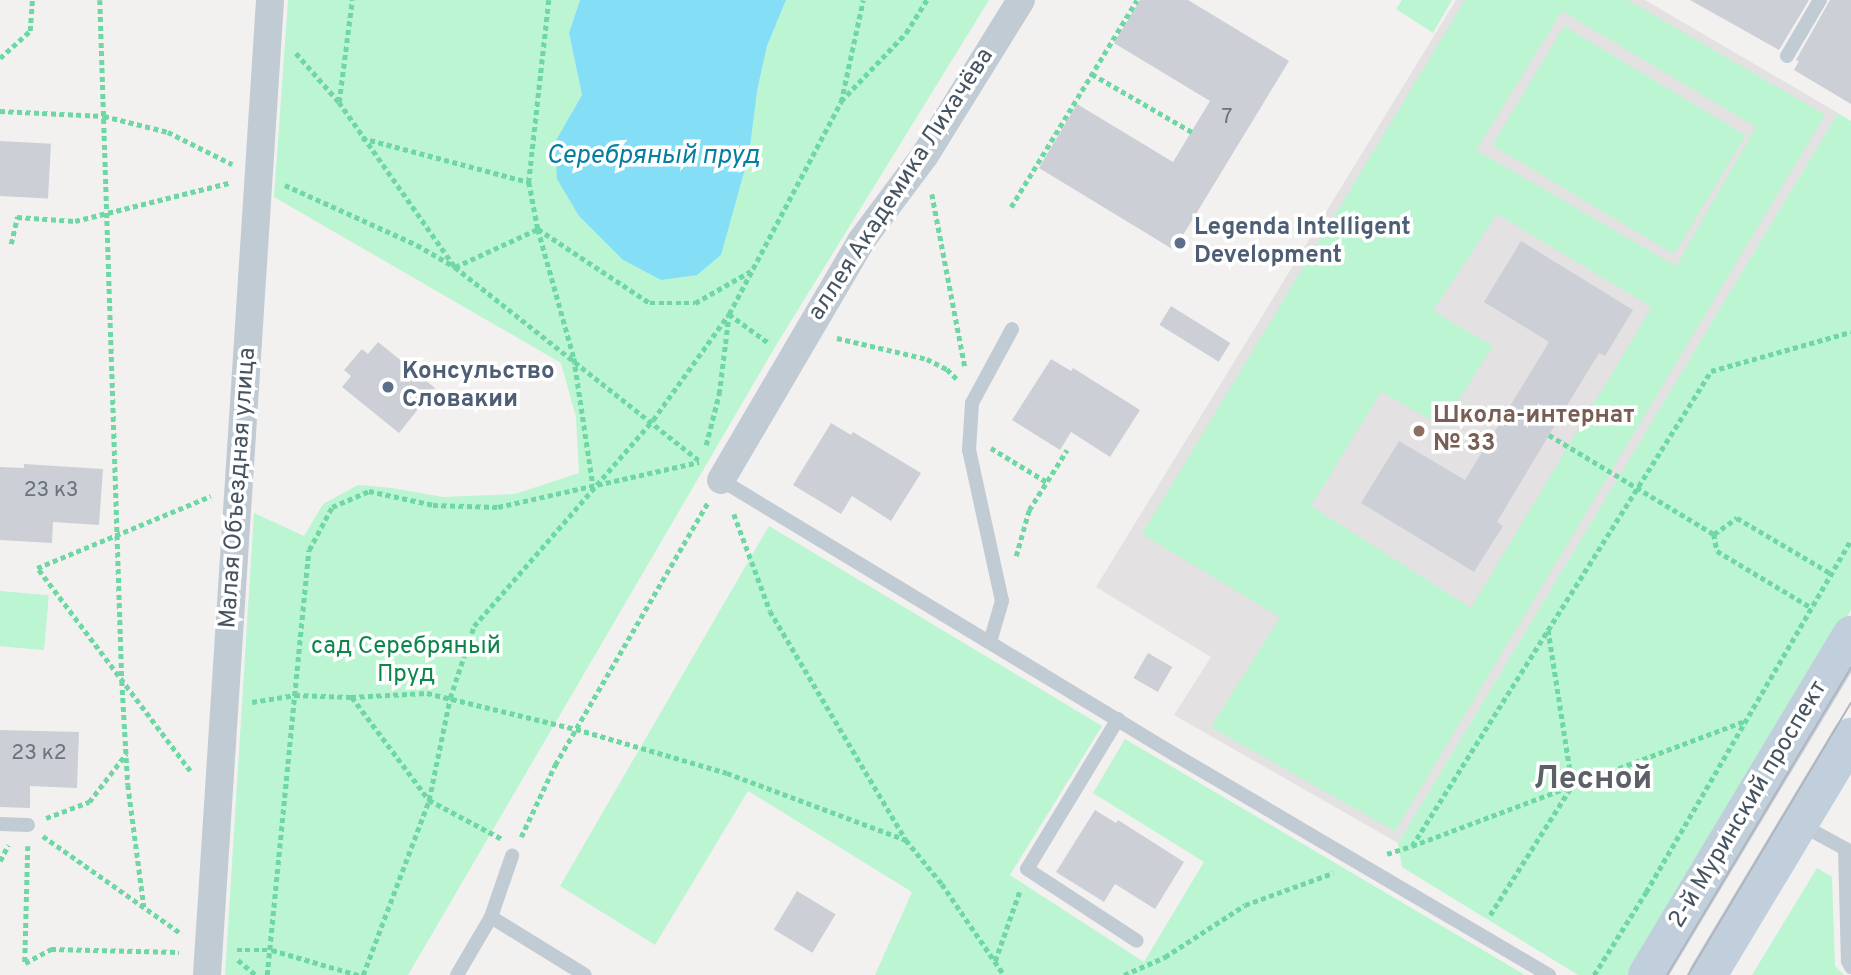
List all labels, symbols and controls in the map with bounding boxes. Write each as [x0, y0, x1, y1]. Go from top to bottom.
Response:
street label: аллея Академика Лихачёва [803, 43, 1001, 327]
house number: 7 [1222, 105, 1232, 131]
water label: Серебряный пруд [546, 141, 760, 173]
place label: Legenda Intelligent Development [1194, 215, 1411, 271]
marker: Legenda Intelligent Development [1172, 235, 1188, 251]
street label: Малая Объездная улица [215, 347, 263, 629]
place label: Консульство Словакии [402, 359, 555, 415]
marker: Консульство Словакии [380, 379, 396, 395]
place label: Школа-интернат № 33 [1433, 403, 1635, 459]
marker: Школа-интернат № 33 [1411, 423, 1427, 439]
house number: 23 к3 [24, 478, 78, 504]
park label: сад Серебряный Пруд [311, 634, 501, 690]
street label: 2-й Муринский проспект [1664, 676, 1834, 934]
house number: 23 к2 [11, 741, 67, 767]
district label: Лесной [1534, 761, 1652, 799]

